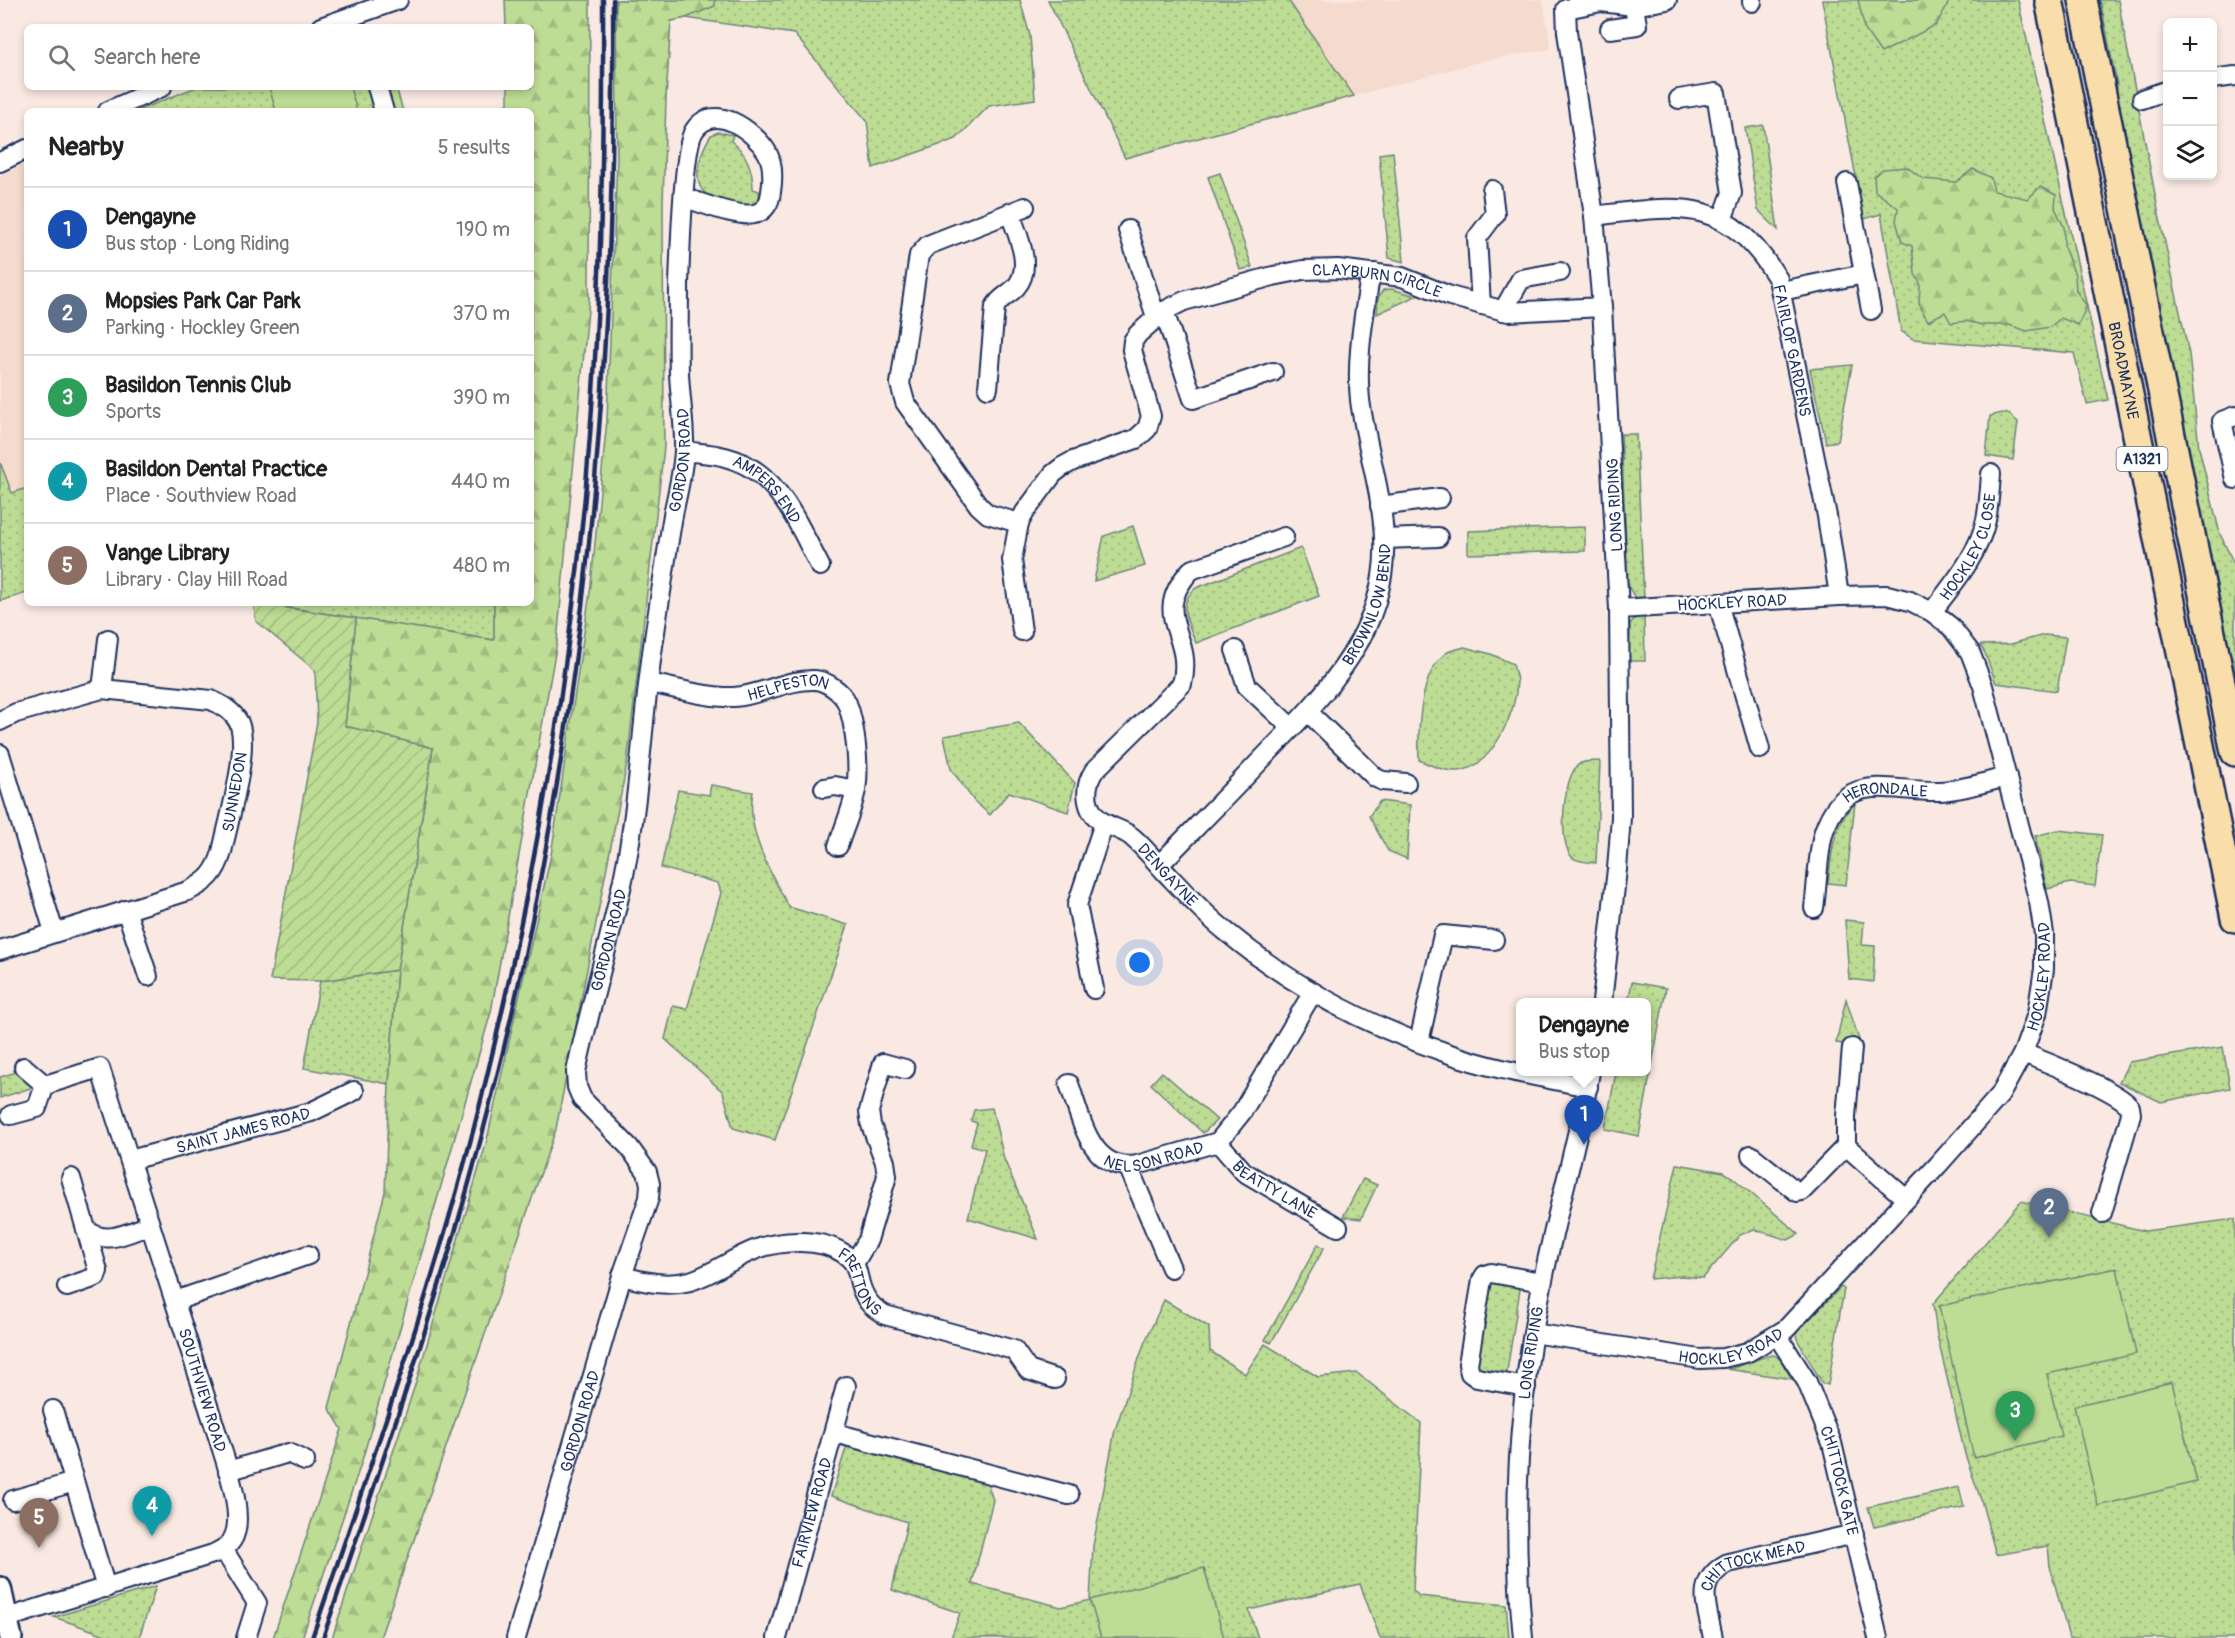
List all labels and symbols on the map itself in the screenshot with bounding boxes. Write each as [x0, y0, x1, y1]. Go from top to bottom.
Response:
street label: CLAYBURN CIRCLE [1312, 260, 1445, 303]
street label: FAIRLOP GARDENS [1768, 283, 1815, 418]
street label: BROADMAYNE [2103, 320, 2143, 421]
street label: GORDON ROAD [665, 407, 695, 514]
road number: A1321 [2116, 447, 2168, 471]
street label: AMPERS END [730, 451, 805, 527]
street label: LONG RIDING [1603, 458, 1627, 552]
street label: HOCKLEY CLOSE [1936, 493, 2001, 605]
street label: BROWNLOW BEND [1338, 544, 1395, 669]
street label: HOCKLEY ROAD [1677, 590, 1787, 616]
street label: HELPESTON [745, 671, 832, 706]
street label: SUNNEDON [218, 751, 252, 834]
street label: HERONDALE [1839, 779, 1928, 808]
street label: DENGAYNE [1133, 839, 1201, 911]
street label: GORDON ROAD [587, 887, 632, 993]
street label: HOCKLEY ROAD [2023, 921, 2055, 1034]
your location [1125, 948, 1154, 977]
pin: 1 [1564, 1096, 1604, 1145]
street label: SAINT JAMES ROAD [174, 1104, 313, 1158]
street label: NELSON ROAD [1100, 1138, 1206, 1177]
street label: BEATTY LANE [1227, 1157, 1320, 1223]
pin: 2 [2030, 1188, 2068, 1238]
street label: FRETTONS [834, 1244, 885, 1321]
street label: LONG RIDING [1515, 1305, 1548, 1401]
street label: HOCKLEY ROAD [1677, 1324, 1787, 1370]
street label: SOUTHVIEW ROAD [174, 1326, 230, 1455]
street label: GORDON ROAD [556, 1368, 605, 1474]
pin: 3 [1996, 1392, 2034, 1441]
street label: CHITTOCK GATE [1815, 1423, 1862, 1538]
street label: FAIRVIEW ROAD [788, 1456, 837, 1570]
pin: 4 [132, 1486, 172, 1536]
pin: 5 [20, 1498, 58, 1548]
street label: CHITTOCK MEAD [1697, 1537, 1807, 1594]

